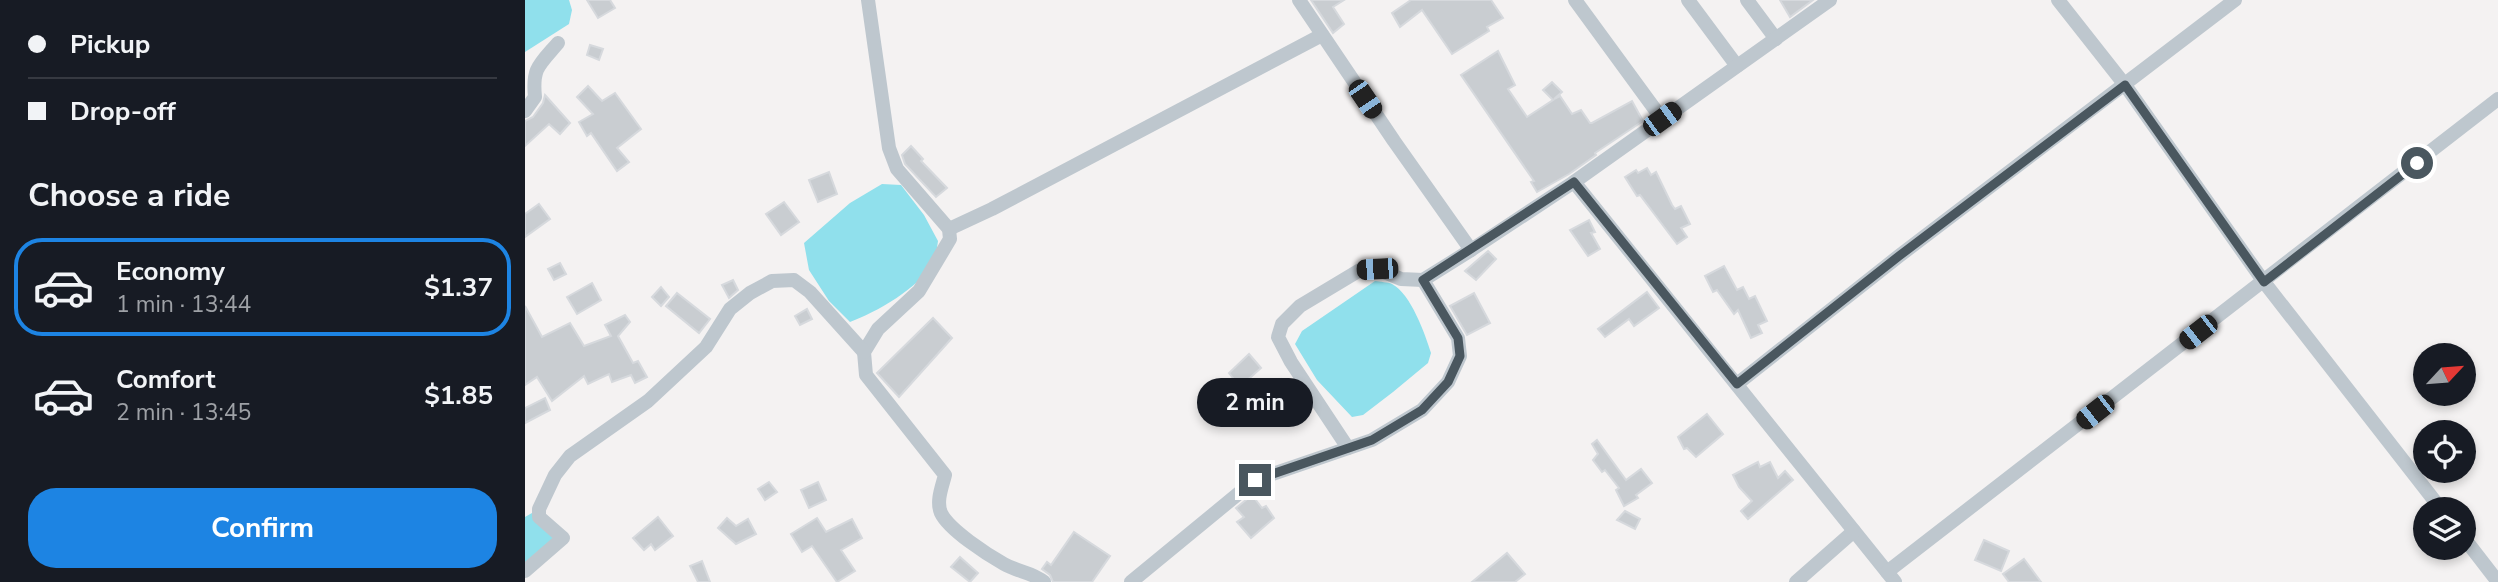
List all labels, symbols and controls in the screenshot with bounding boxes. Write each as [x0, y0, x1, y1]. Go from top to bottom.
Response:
text: Pickup [70, 27, 150, 62]
car [1345, 76, 1386, 122]
text: Drop-off [70, 94, 176, 129]
car [1639, 98, 1686, 140]
route start [2401, 147, 2433, 179]
text: Choose a ride [28, 174, 230, 217]
text: Economy [116, 254, 225, 289]
icon: car [32, 256, 95, 319]
car [1356, 257, 1399, 281]
text: $1.37 [424, 270, 493, 305]
text: 1 min · 13:44 [116, 289, 251, 320]
car [2175, 311, 2222, 353]
north arrow [2413, 343, 2476, 406]
map controls [2413, 343, 2476, 560]
text: Comfort [116, 362, 216, 397]
icon: car [32, 364, 95, 427]
text: $1.85 [424, 378, 493, 413]
callout: 2 min [1197, 378, 1313, 428]
text: 2 min [1225, 387, 1285, 418]
car [2072, 391, 2119, 433]
text: 2 min · 13:45 [116, 397, 251, 428]
button: locate [2413, 420, 2476, 483]
route end [1239, 464, 1271, 496]
button: Confirm [28, 488, 497, 568]
button: layers [2413, 497, 2476, 560]

